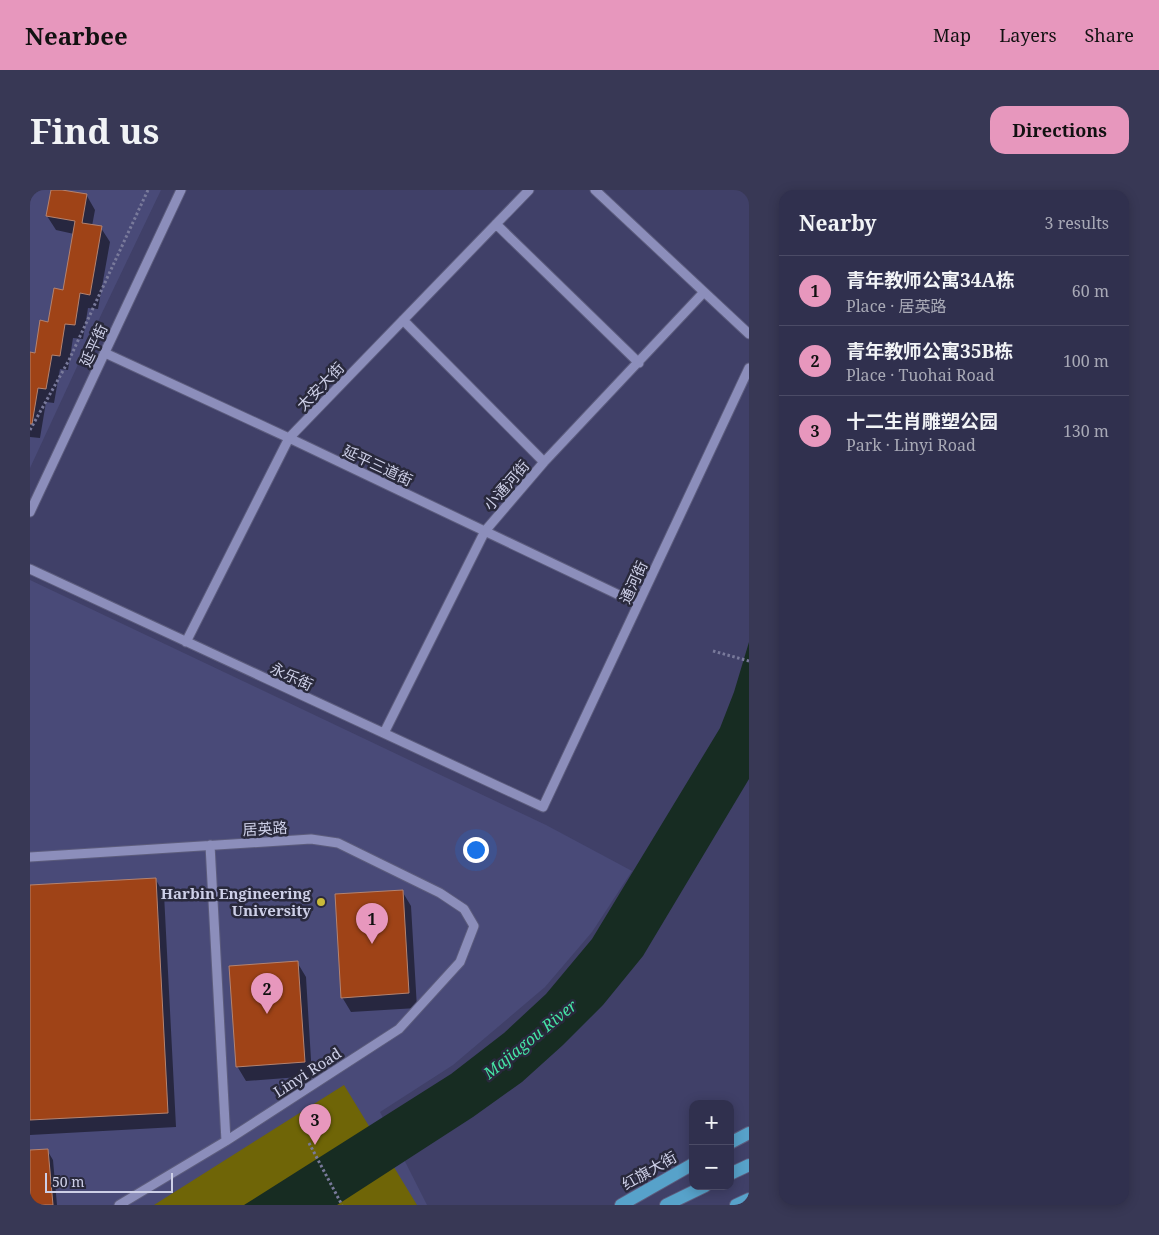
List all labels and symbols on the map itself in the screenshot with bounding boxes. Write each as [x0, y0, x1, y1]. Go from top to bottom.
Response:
street label: 延平街 [74, 320, 112, 370]
street label: 太安大街 [292, 357, 348, 415]
street label: 延平三道街 [340, 440, 416, 490]
street label: 小通河街 [479, 456, 533, 514]
street label: 通河街 [614, 557, 652, 607]
street label: 永乐街 [267, 657, 317, 695]
street label: 居英路 [242, 817, 288, 839]
your location [463, 837, 489, 863]
place label: Harbin Engineering University [161, 883, 312, 920]
marker: Harbin Engineering University [315, 896, 327, 908]
pin: 1 [356, 903, 388, 944]
pin: 2 [251, 973, 283, 1014]
water label: Majiagou River [478, 994, 582, 1084]
street label: Linyi Road [269, 1043, 345, 1101]
pin: 3 [299, 1104, 331, 1145]
street label: 红旗大街 [618, 1146, 680, 1194]
scale bar [45, 1170, 172, 1193]

